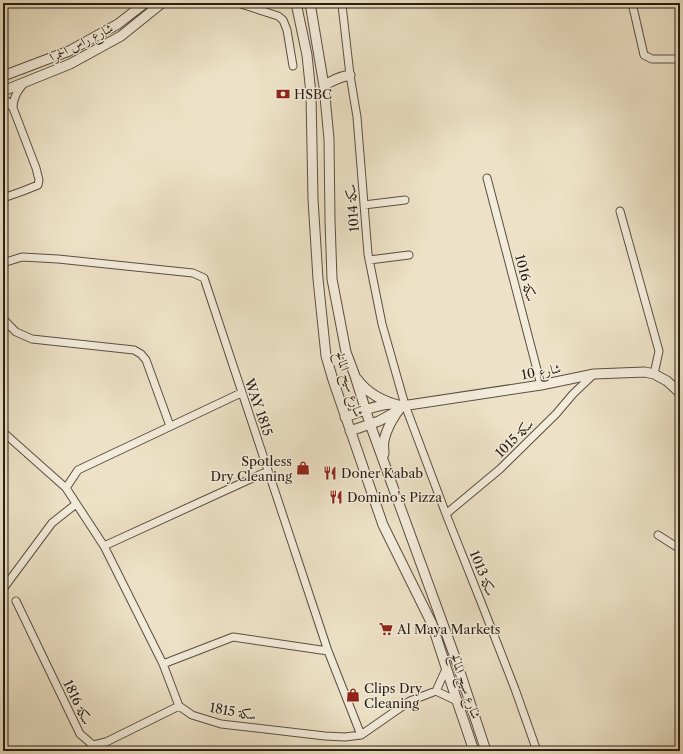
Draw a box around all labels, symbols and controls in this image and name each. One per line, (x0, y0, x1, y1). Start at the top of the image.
street label: شارع راس الحمرا (47, 19, 117, 68)
bank icon: HSBC (275, 86, 291, 102)
place label: HSBC (294, 86, 332, 102)
street label: سكة 1014 (342, 183, 362, 233)
street label: سكة 1016 (512, 253, 540, 303)
street label: شارع سيح المالح (329, 349, 368, 420)
street label: شارع 10 (520, 360, 563, 386)
street label: WAY 1815 (241, 375, 276, 438)
street label: سكة 1015 (492, 416, 536, 460)
place label: Spotless Dry Cleaning (211, 453, 292, 484)
shop icon: Spotless Dry Cleaning (295, 460, 311, 476)
restaurant icon: Doner Kabab (322, 465, 338, 481)
place label: Doner Kabab (341, 465, 423, 481)
restaurant icon: Domino's Pizza (328, 489, 344, 505)
place label: Domino's Pizza (347, 489, 442, 505)
street label: سكة 1013 (467, 548, 499, 598)
supermarket icon: Al Maya Markets (378, 621, 394, 637)
place label: Al Maya Markets (396, 621, 501, 637)
street label: شارع سيح المالح (444, 651, 485, 722)
street label: سكة 1816 (60, 677, 96, 727)
place label: Clips Dry Cleaning (364, 680, 423, 711)
shop icon: Clips Dry Cleaning (345, 687, 361, 703)
street label: سكة 1815 (208, 699, 258, 723)

